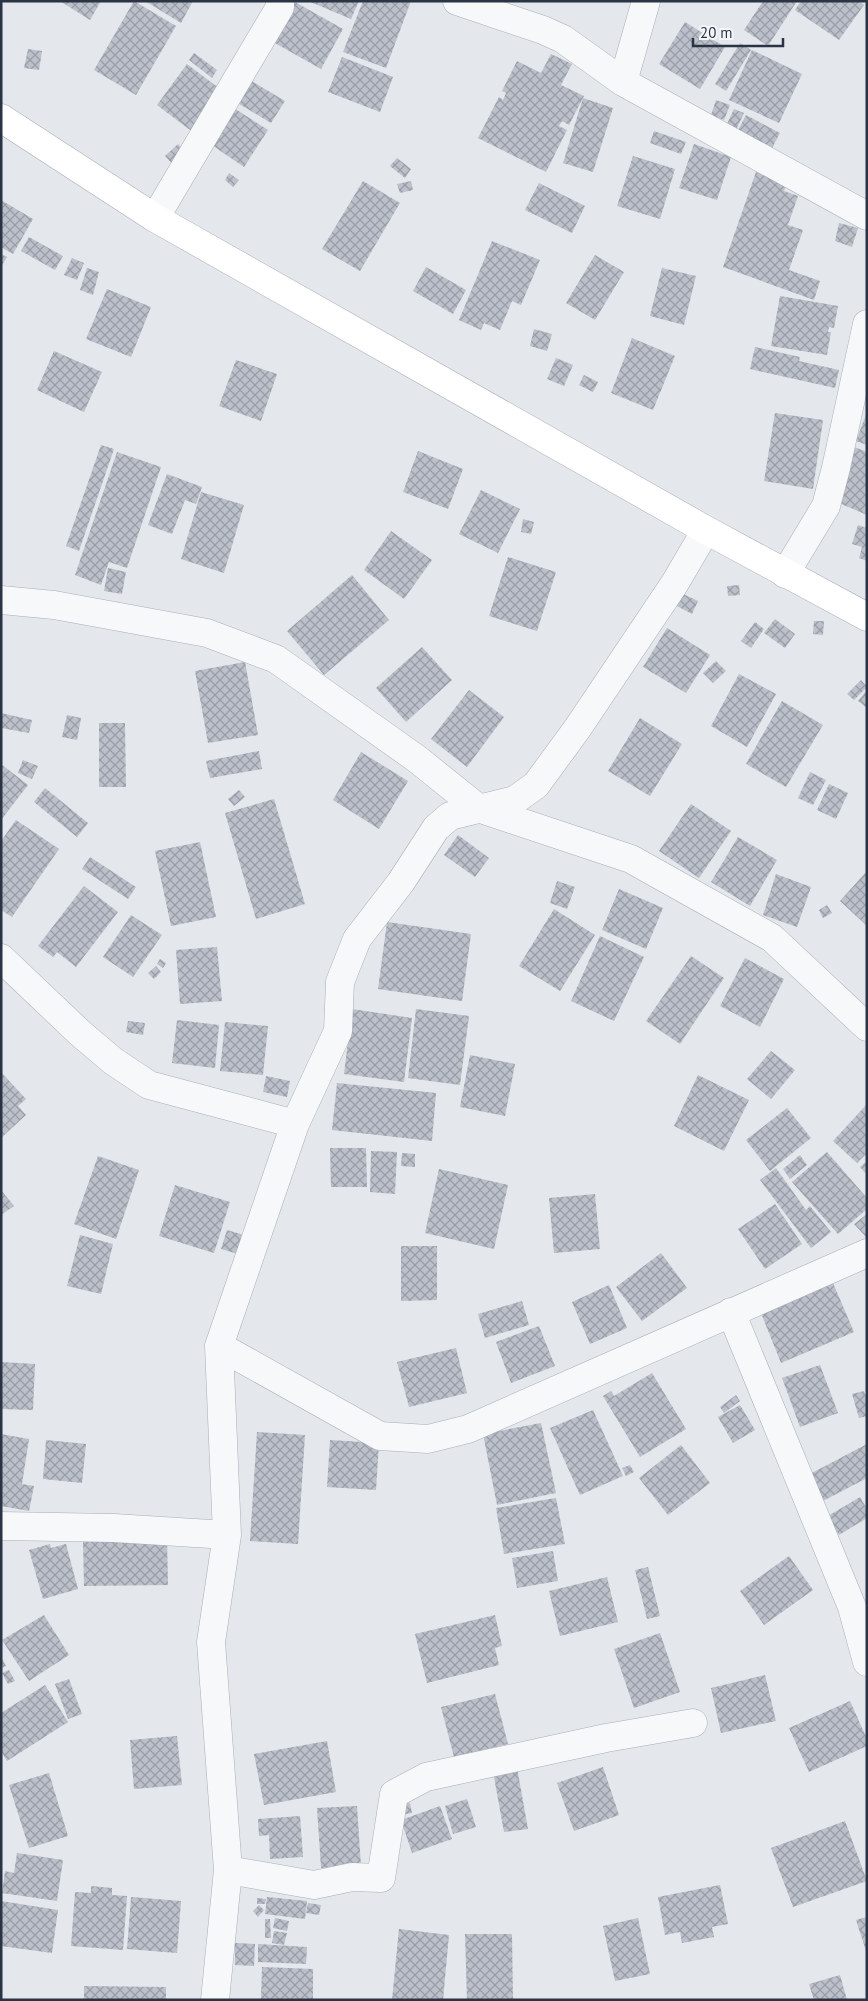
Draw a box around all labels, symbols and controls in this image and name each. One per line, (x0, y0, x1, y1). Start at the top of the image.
scale bar (693, 15, 783, 47)
text: 20 m (700, 23, 733, 42)

